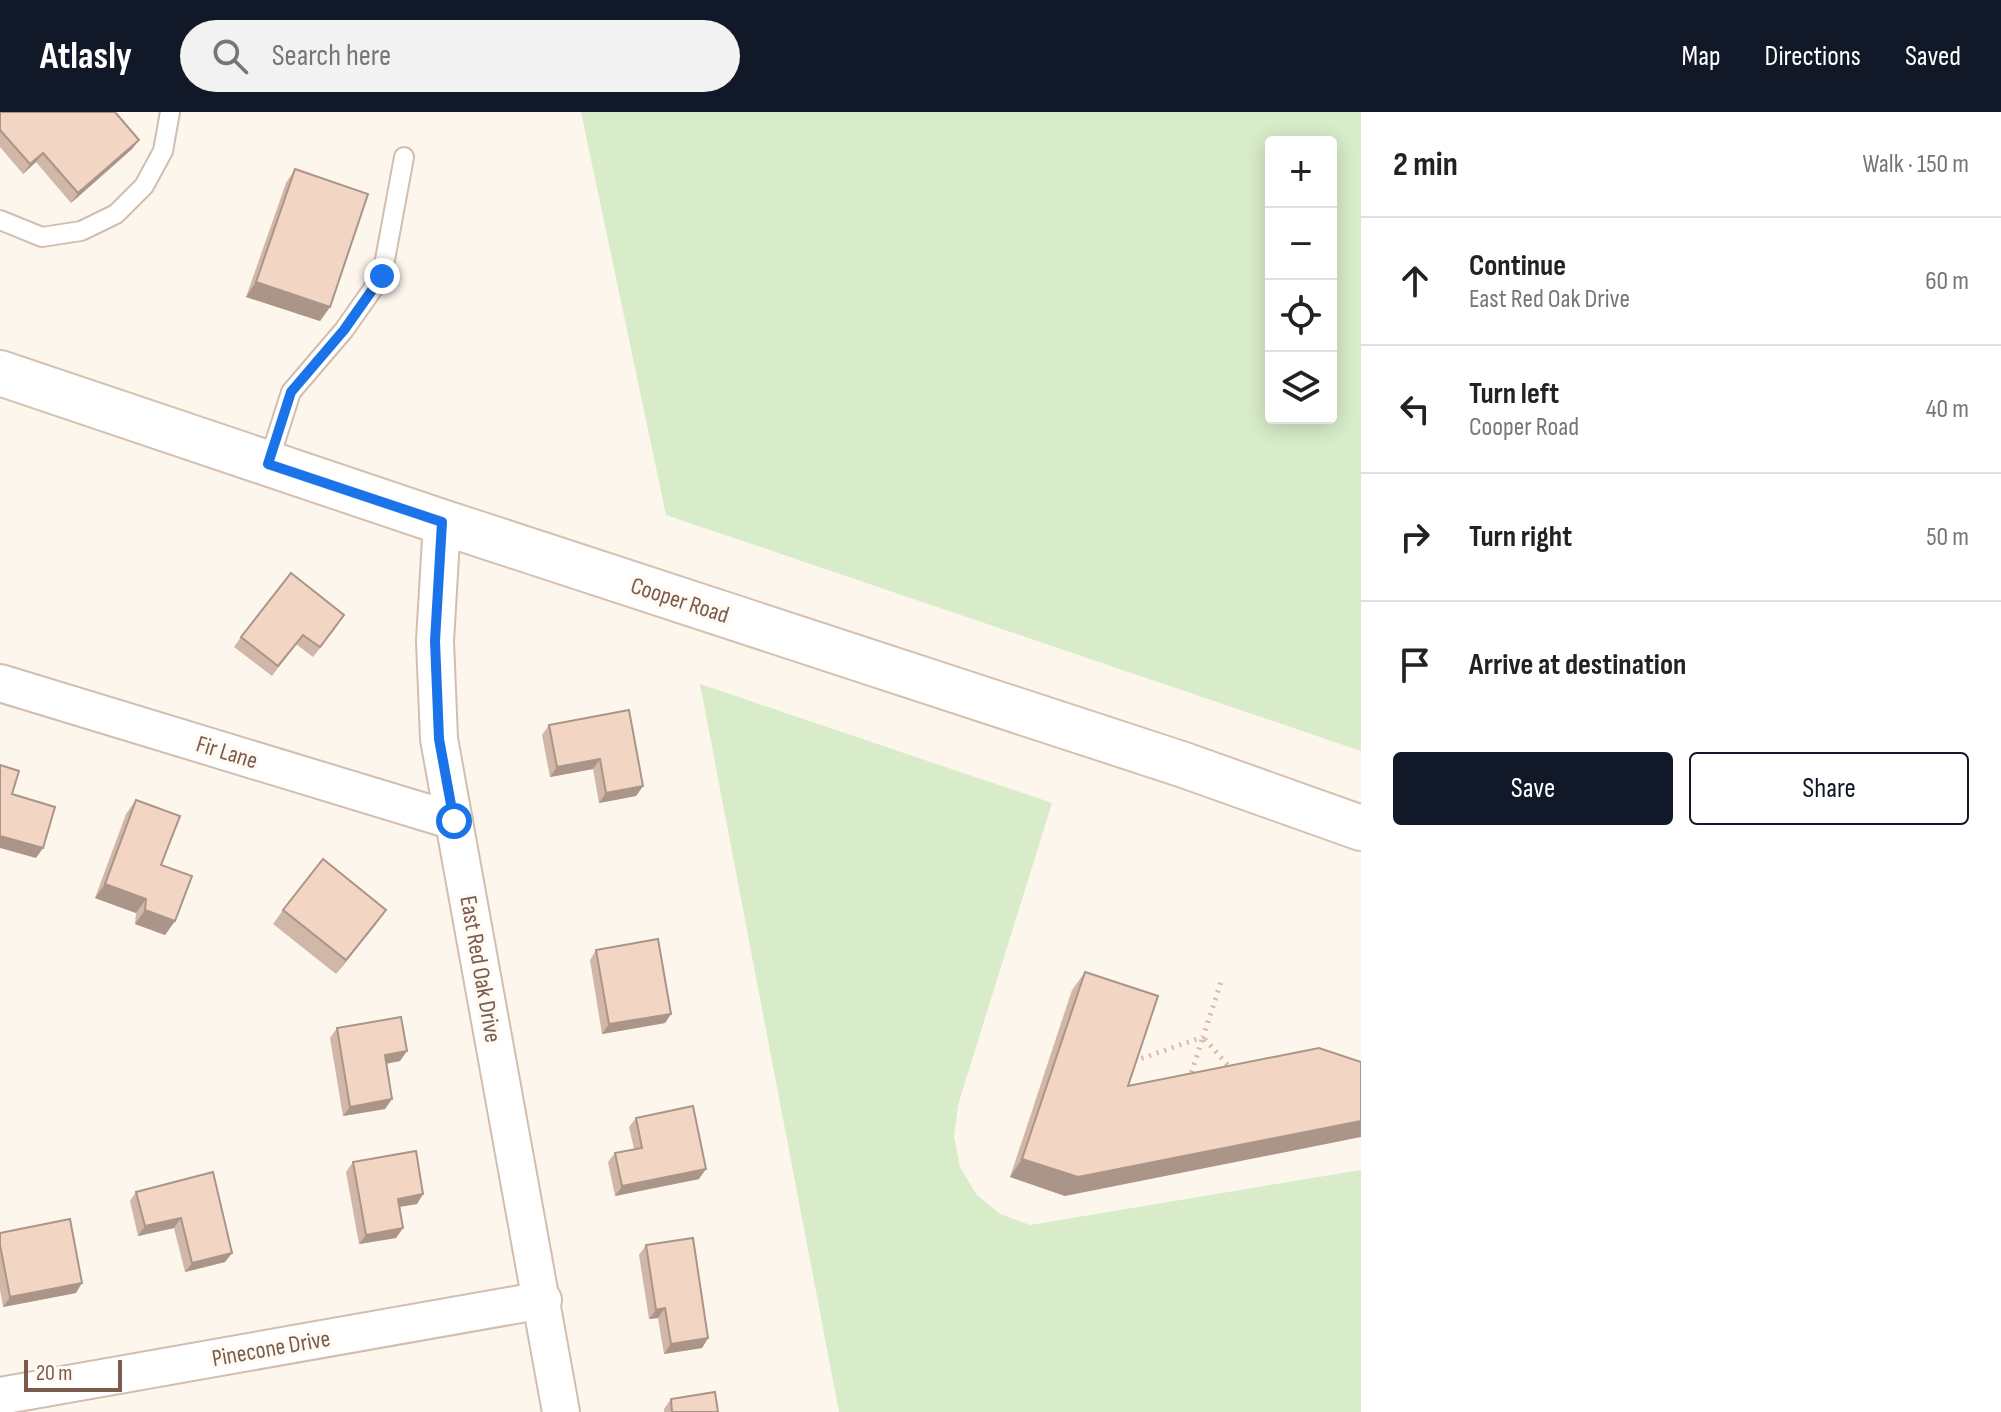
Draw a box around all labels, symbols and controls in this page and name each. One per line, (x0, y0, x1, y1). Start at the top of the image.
search box (180, 20, 740, 92)
text: Atlasly (40, 34, 132, 79)
icon: search (208, 34, 252, 78)
text: Search here (272, 38, 391, 74)
text: Map (1682, 40, 1721, 73)
text: Directions (1765, 40, 1861, 73)
text: Saved (1905, 40, 1961, 73)
map controls (1265, 136, 1337, 424)
button: + (1265, 136, 1337, 208)
text: 2 min (1393, 144, 1458, 185)
text: Walk · 150 m (1863, 149, 1969, 180)
button: − (1265, 208, 1337, 280)
text: Continue (1469, 248, 1566, 284)
route end (364, 258, 400, 294)
icon: ahead (1393, 259, 1437, 303)
text: 60 m (1925, 266, 1969, 297)
button: locate (1265, 280, 1337, 352)
text: East Red Oak Drive (1469, 284, 1630, 315)
button: layers (1265, 352, 1337, 424)
text: Turn left (1469, 376, 1559, 412)
icon: left (1393, 387, 1437, 431)
text: 40 m (1926, 394, 1969, 425)
text: Cooper Road (1469, 412, 1579, 443)
icon: right (1393, 515, 1437, 559)
text: Turn right (1469, 519, 1572, 555)
text: 50 m (1926, 522, 1969, 553)
street label: Cooper Road (627, 571, 733, 630)
icon: arrive (1393, 643, 1437, 687)
text: Arrive at destination (1469, 647, 1686, 683)
street label: Fir Lane (193, 729, 261, 776)
button: Save (1393, 752, 1673, 825)
button: Share (1689, 752, 1969, 825)
route start (436, 803, 472, 839)
street label: East Red Oak Drive (453, 893, 508, 1045)
street label: Pinecone Drive (210, 1324, 333, 1373)
scale bar (24, 1356, 122, 1392)
text: 20 m (36, 1360, 73, 1387)

